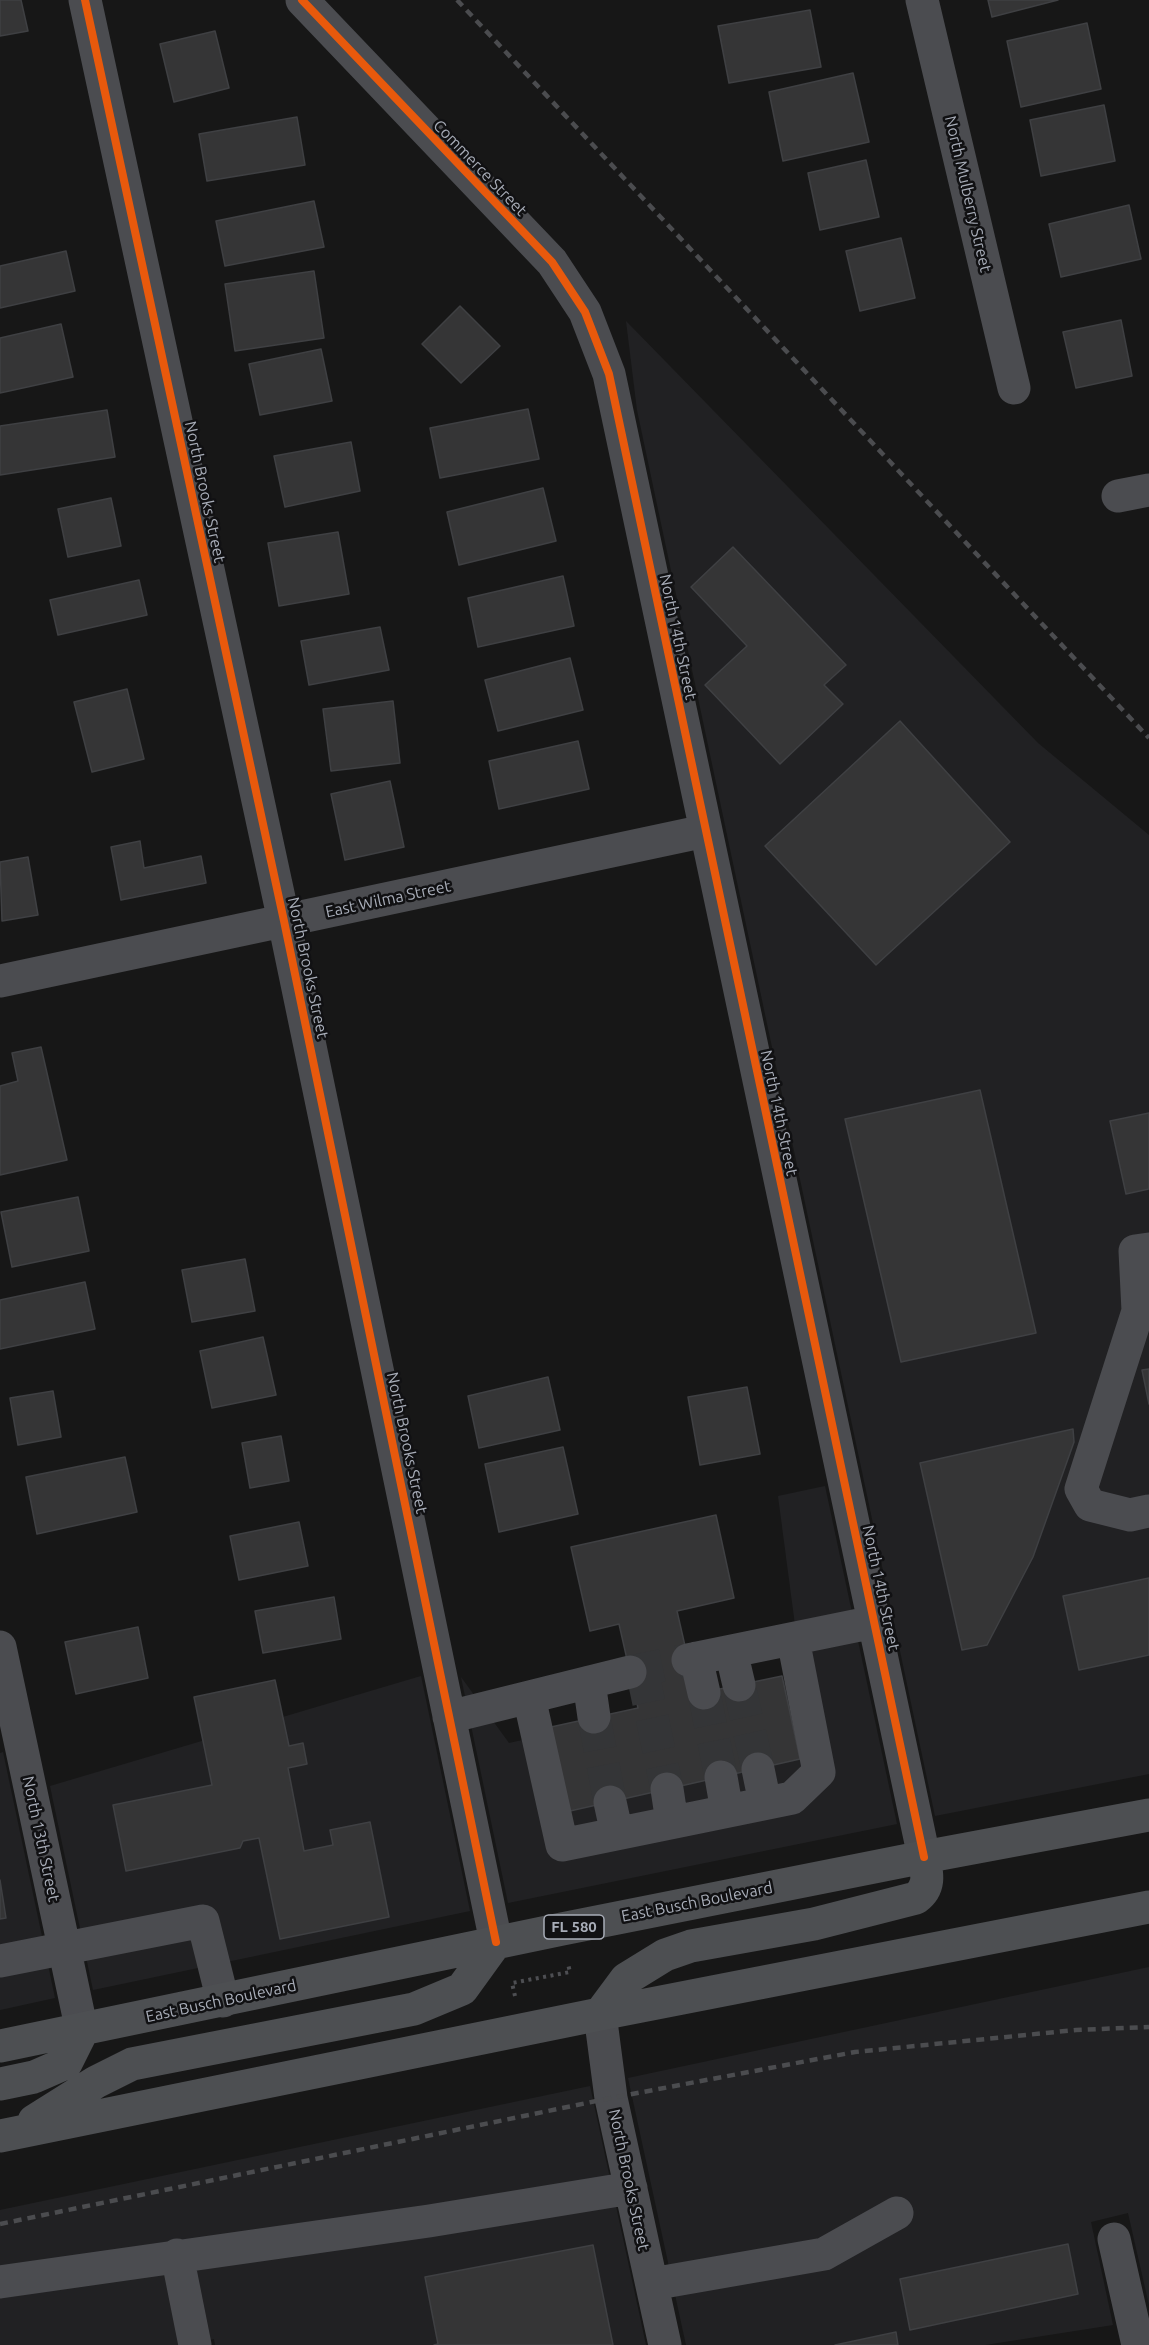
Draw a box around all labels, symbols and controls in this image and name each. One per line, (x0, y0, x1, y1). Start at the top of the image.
street label: North Mulberry Street (941, 114, 995, 274)
street label: Commerce Street (429, 116, 531, 220)
street label: North Brooks Street (181, 419, 229, 565)
street label: North 14th Street (655, 573, 701, 701)
street label: East Wilma Street (324, 876, 452, 922)
street label: North Brooks Street (284, 895, 332, 1041)
street label: North 14th Street (756, 1049, 802, 1177)
street label: North Brooks Street (383, 1370, 431, 1516)
street label: North 14th Street (858, 1524, 904, 1652)
street label: North 13th Street (18, 1775, 64, 1903)
street label: East Busch Boulevard (620, 1878, 774, 1926)
road number: FL 580 (544, 1915, 604, 1939)
street label: East Busch Boulevard (144, 1976, 298, 2026)
street label: North Brooks Street (605, 2107, 653, 2253)

